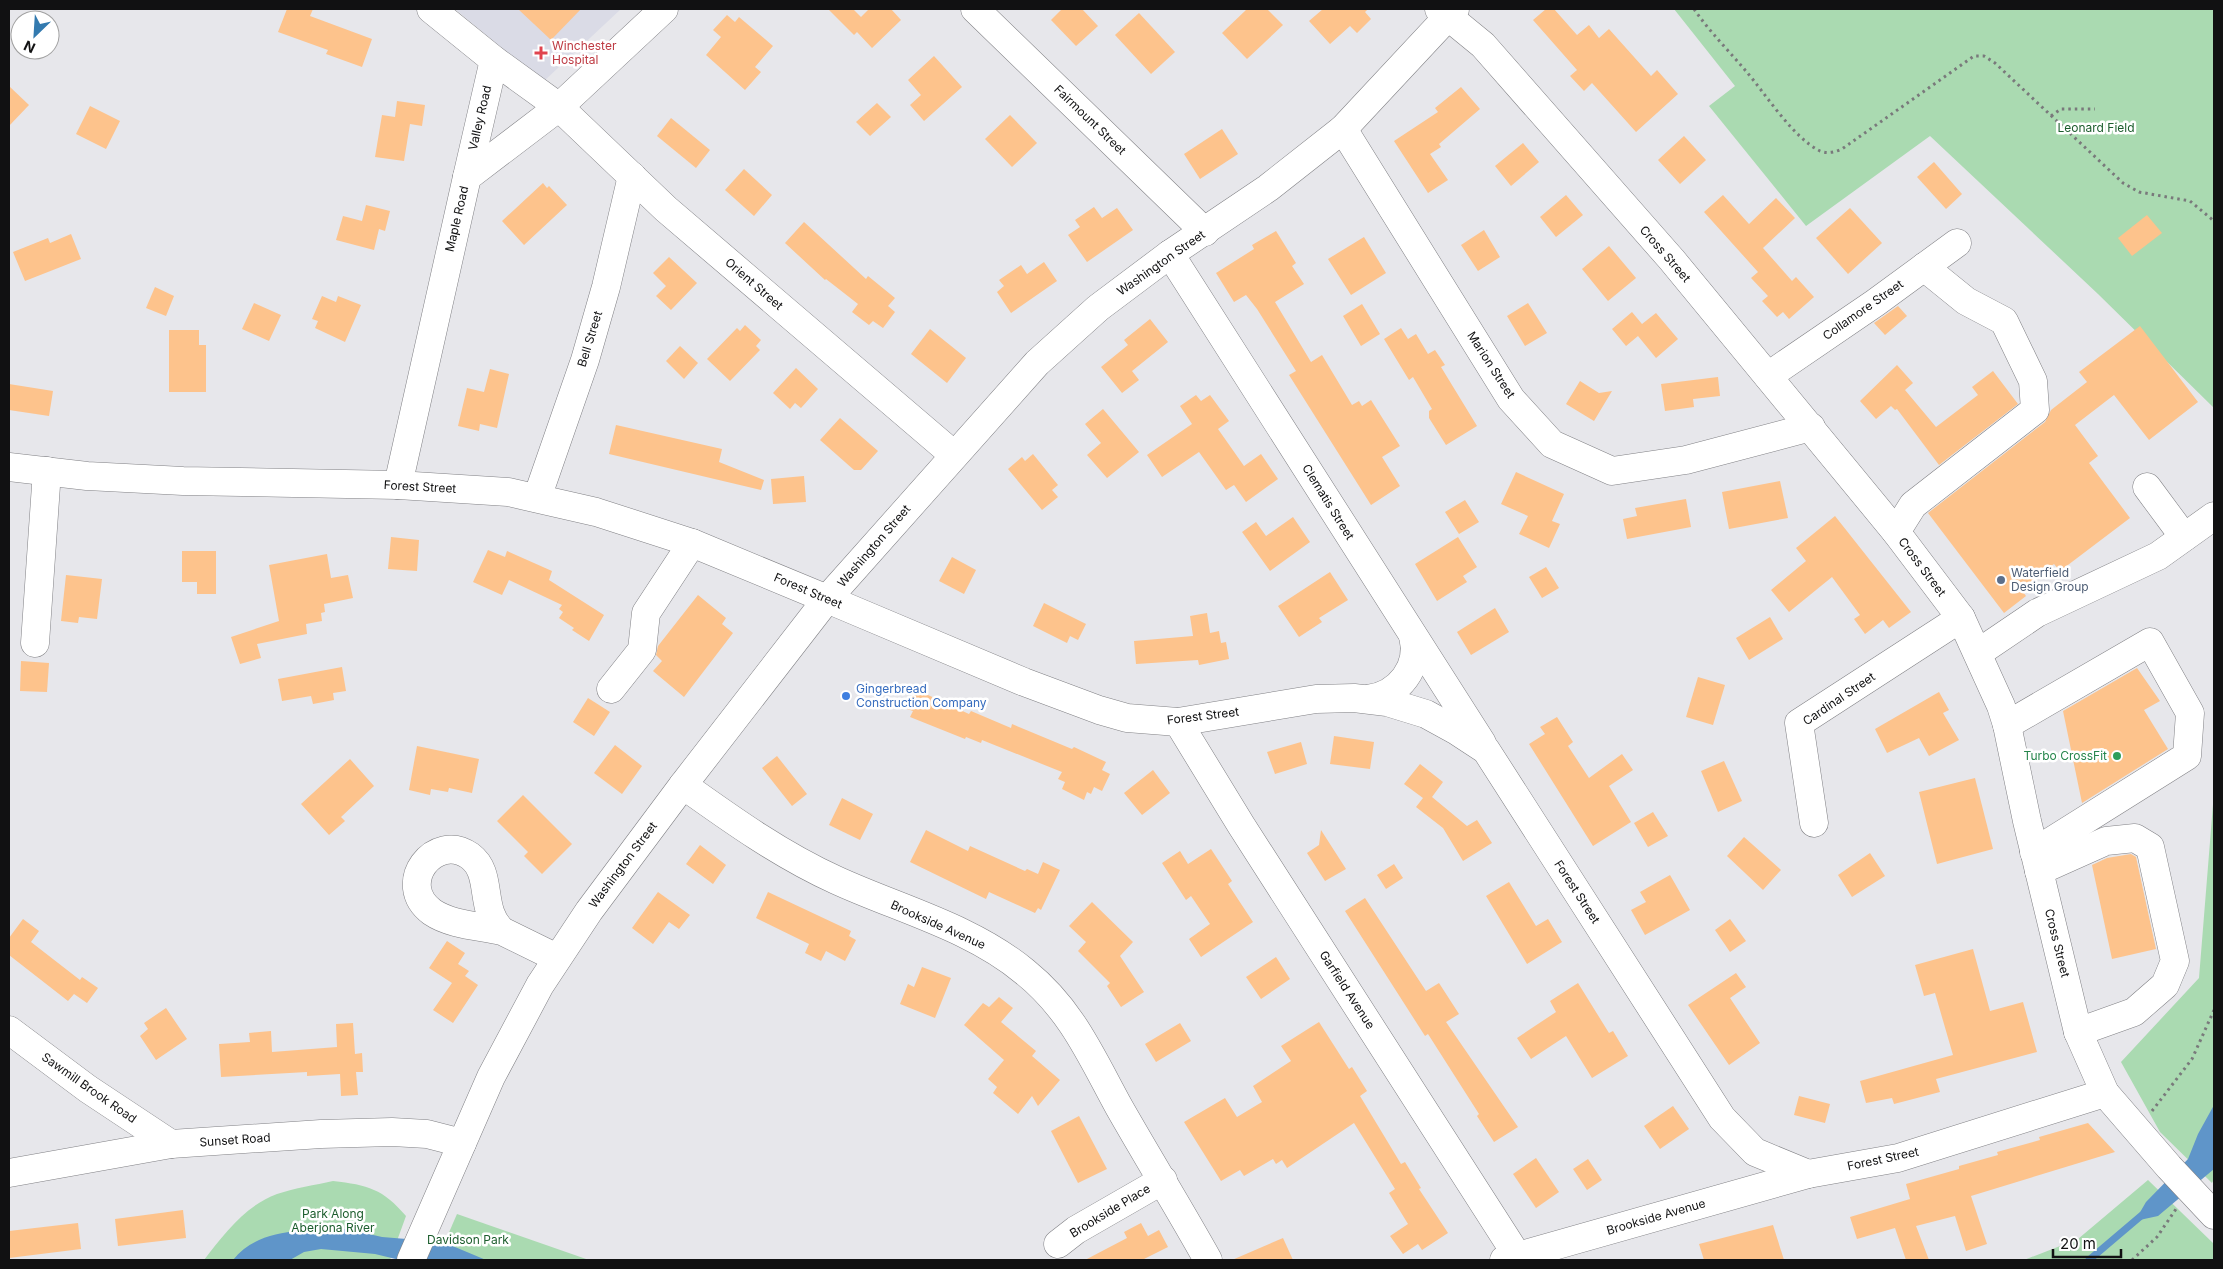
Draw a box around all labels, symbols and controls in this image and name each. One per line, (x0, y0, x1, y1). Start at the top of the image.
north arrow (10, 10, 60, 60)
text: N (21, 37, 38, 57)
place label: Winchester Hospital (552, 38, 617, 67)
marker: Winchester Hospital (534, 46, 548, 60)
street label: Fairmount Street (1051, 82, 1129, 158)
street label: Valley Road (465, 84, 494, 152)
park label: Leonard Field (2057, 120, 2135, 135)
street label: Maple Road (442, 184, 471, 253)
street label: Cross Street (1637, 222, 1694, 285)
street label: Washington Street (1114, 227, 1208, 299)
street label: Orient Street (722, 254, 786, 313)
street label: Collamore Street (1820, 276, 1906, 343)
street label: Bell Street (574, 309, 605, 369)
street label: Marion Street (1464, 328, 1519, 401)
street label: Clematis Street (1299, 461, 1358, 542)
street label: Forest Street (383, 477, 457, 496)
street label: Washington Street (834, 501, 913, 590)
street label: Cross Street (1895, 534, 1950, 599)
place label: Waterfield Design Group (2011, 565, 2089, 594)
street label: Forest Street (772, 569, 845, 612)
marker: Waterfield Design Group (1995, 574, 2007, 586)
street label: Cardinal Street (1800, 669, 1878, 728)
place label: Gingerbread Construction Company (856, 681, 987, 710)
marker: Gingerbread Construction Company (840, 690, 852, 702)
street label: Forest Street (1166, 704, 1240, 727)
place label: Turbo CrossFit (2024, 748, 2107, 763)
marker: Turbo CrossFit (2111, 750, 2123, 762)
street label: Washington Street (585, 819, 660, 911)
street label: Forest Street (1551, 857, 1604, 926)
street label: Brookside Avenue (888, 897, 988, 952)
street label: Cross Street (2042, 907, 2073, 979)
street label: Garfield Avenue (1316, 948, 1378, 1032)
street label: Sawmill Brook Road (39, 1049, 140, 1126)
street label: Sunset Road (199, 1130, 271, 1149)
street label: Forest Street (1846, 1144, 1920, 1173)
street label: Brookside Place (1067, 1181, 1153, 1241)
street label: Brookside Avenue (1605, 1195, 1707, 1238)
park label: Park Along Aberjona River (291, 1206, 375, 1235)
scale bar (2053, 1226, 2120, 1258)
park label: Davidson Park (427, 1232, 509, 1247)
text: 20 m (2060, 1234, 2096, 1253)

